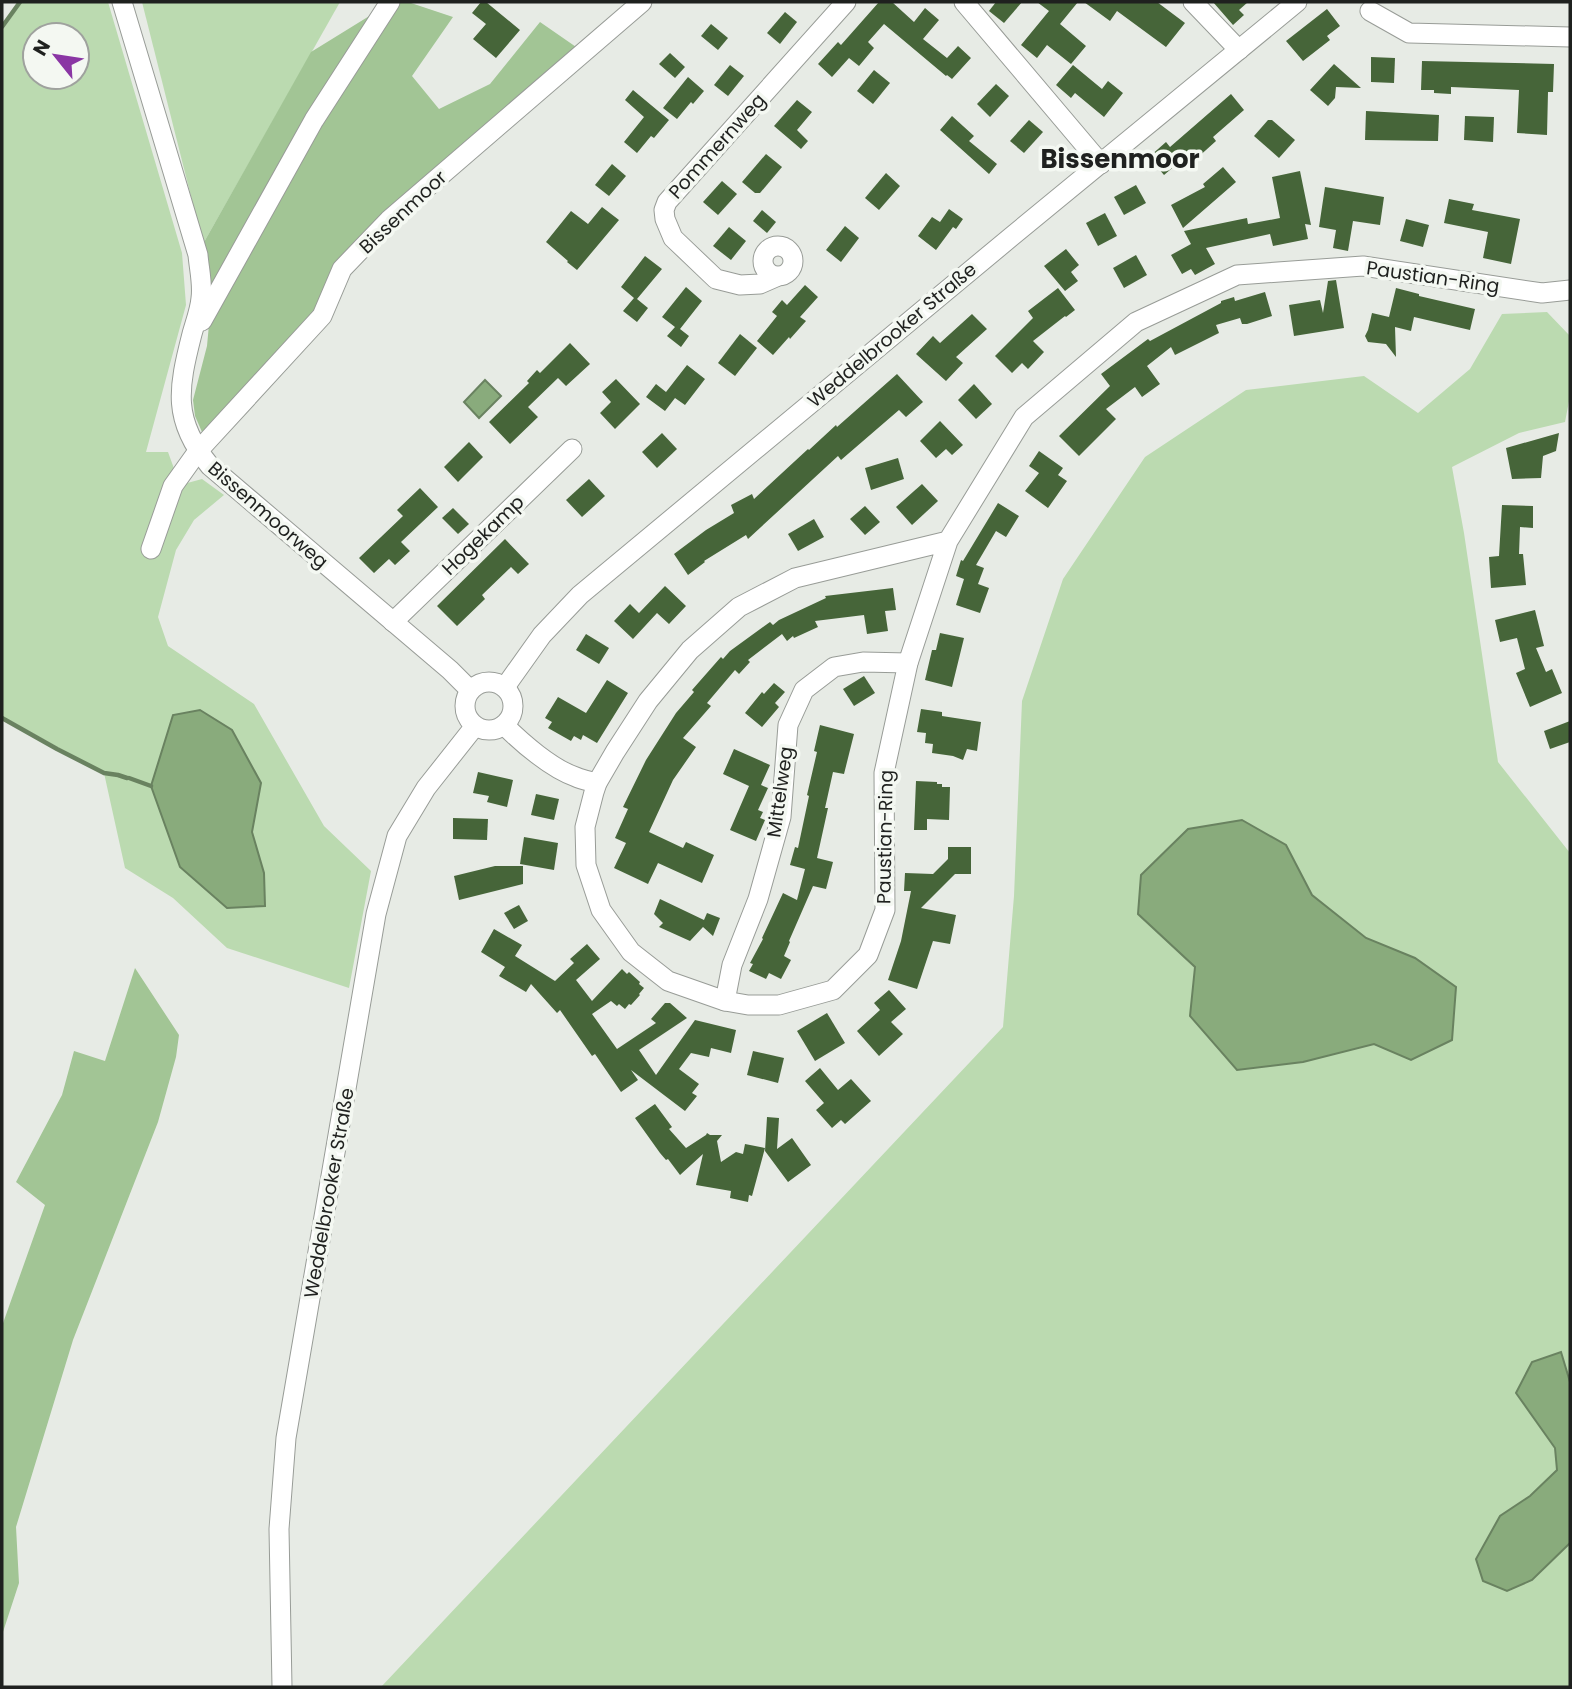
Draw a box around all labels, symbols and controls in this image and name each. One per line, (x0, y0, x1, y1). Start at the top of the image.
north arrow (21, 21, 91, 91)
text: N (26, 35, 57, 61)
street label: Pommernweg (662, 87, 772, 205)
district label: Bissenmoor (1040, 141, 1200, 177)
street label: Bissenmoor (353, 164, 453, 260)
street label: Paustian-Ring (1365, 254, 1501, 300)
street label: Weddelbrooker Straße (802, 256, 982, 414)
street label: Bissenmoorweg (202, 455, 334, 575)
street label: Hogekamp (436, 489, 530, 581)
street label: Mittelweg (760, 745, 800, 839)
street label: Paustian-Ring (870, 770, 900, 904)
street label: Weddelbrooker Straße (297, 1086, 361, 1300)

